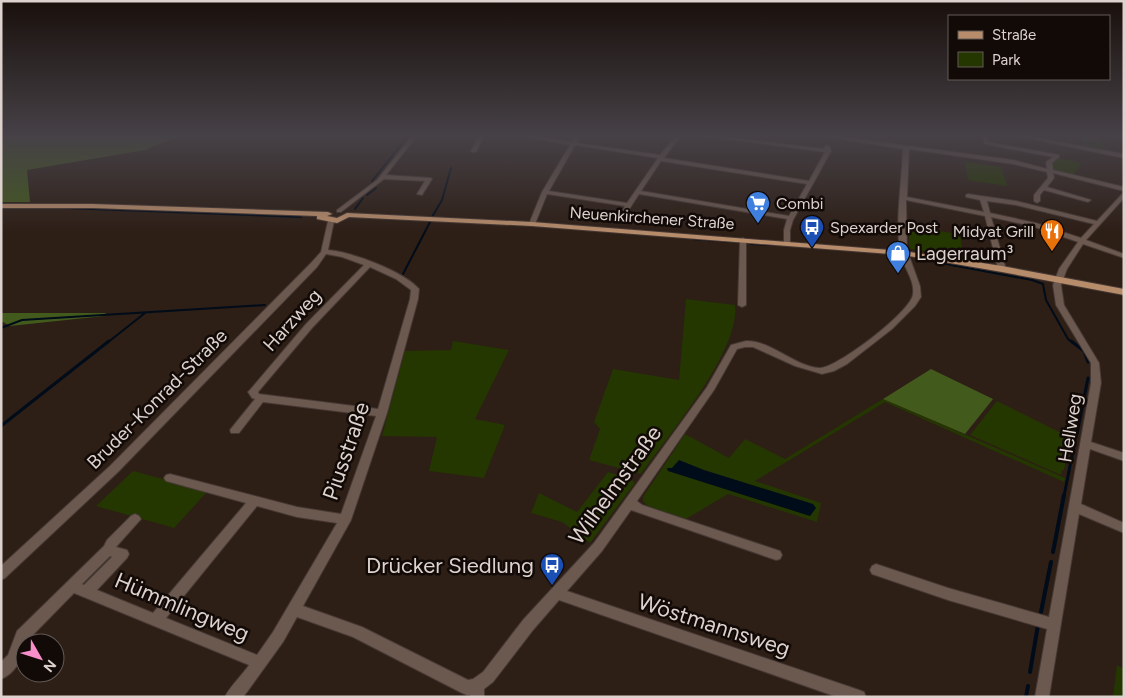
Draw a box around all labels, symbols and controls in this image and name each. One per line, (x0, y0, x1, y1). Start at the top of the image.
legend (948, 15, 1110, 80)
text: Straße (992, 26, 1036, 44)
text: Park (992, 51, 1021, 69)
supermarket icon: Combi (745, 190, 771, 224)
place label: Combi (776, 194, 824, 213)
street label: Neuenkirchener Straße (569, 203, 735, 233)
bus stop icon: Spexarder Post (799, 214, 825, 248)
place label: Spexarder Post (830, 218, 938, 237)
restaurant icon: Midyat Grill (1039, 218, 1065, 252)
place label: Midyat Grill (953, 222, 1034, 241)
shop icon: Lagerraum³ (885, 240, 911, 274)
place label: Lagerraum³ (916, 242, 1013, 265)
street label: Harzweg (258, 284, 326, 356)
street label: Bruder-Konrad-Straße (82, 324, 232, 474)
street label: Hellweg (1053, 392, 1087, 464)
street label: Piusstraße (317, 398, 375, 504)
street label: Wilhelmstraße (563, 420, 667, 550)
place label: Drücker Siedlung (366, 552, 534, 579)
bus stop icon: Drücker Siedlung (539, 552, 565, 586)
street label: Hümmlingweg (111, 567, 253, 647)
street label: Wöstmannsweg (635, 588, 793, 662)
north arrow (15, 633, 65, 683)
text: N (40, 656, 60, 675)

